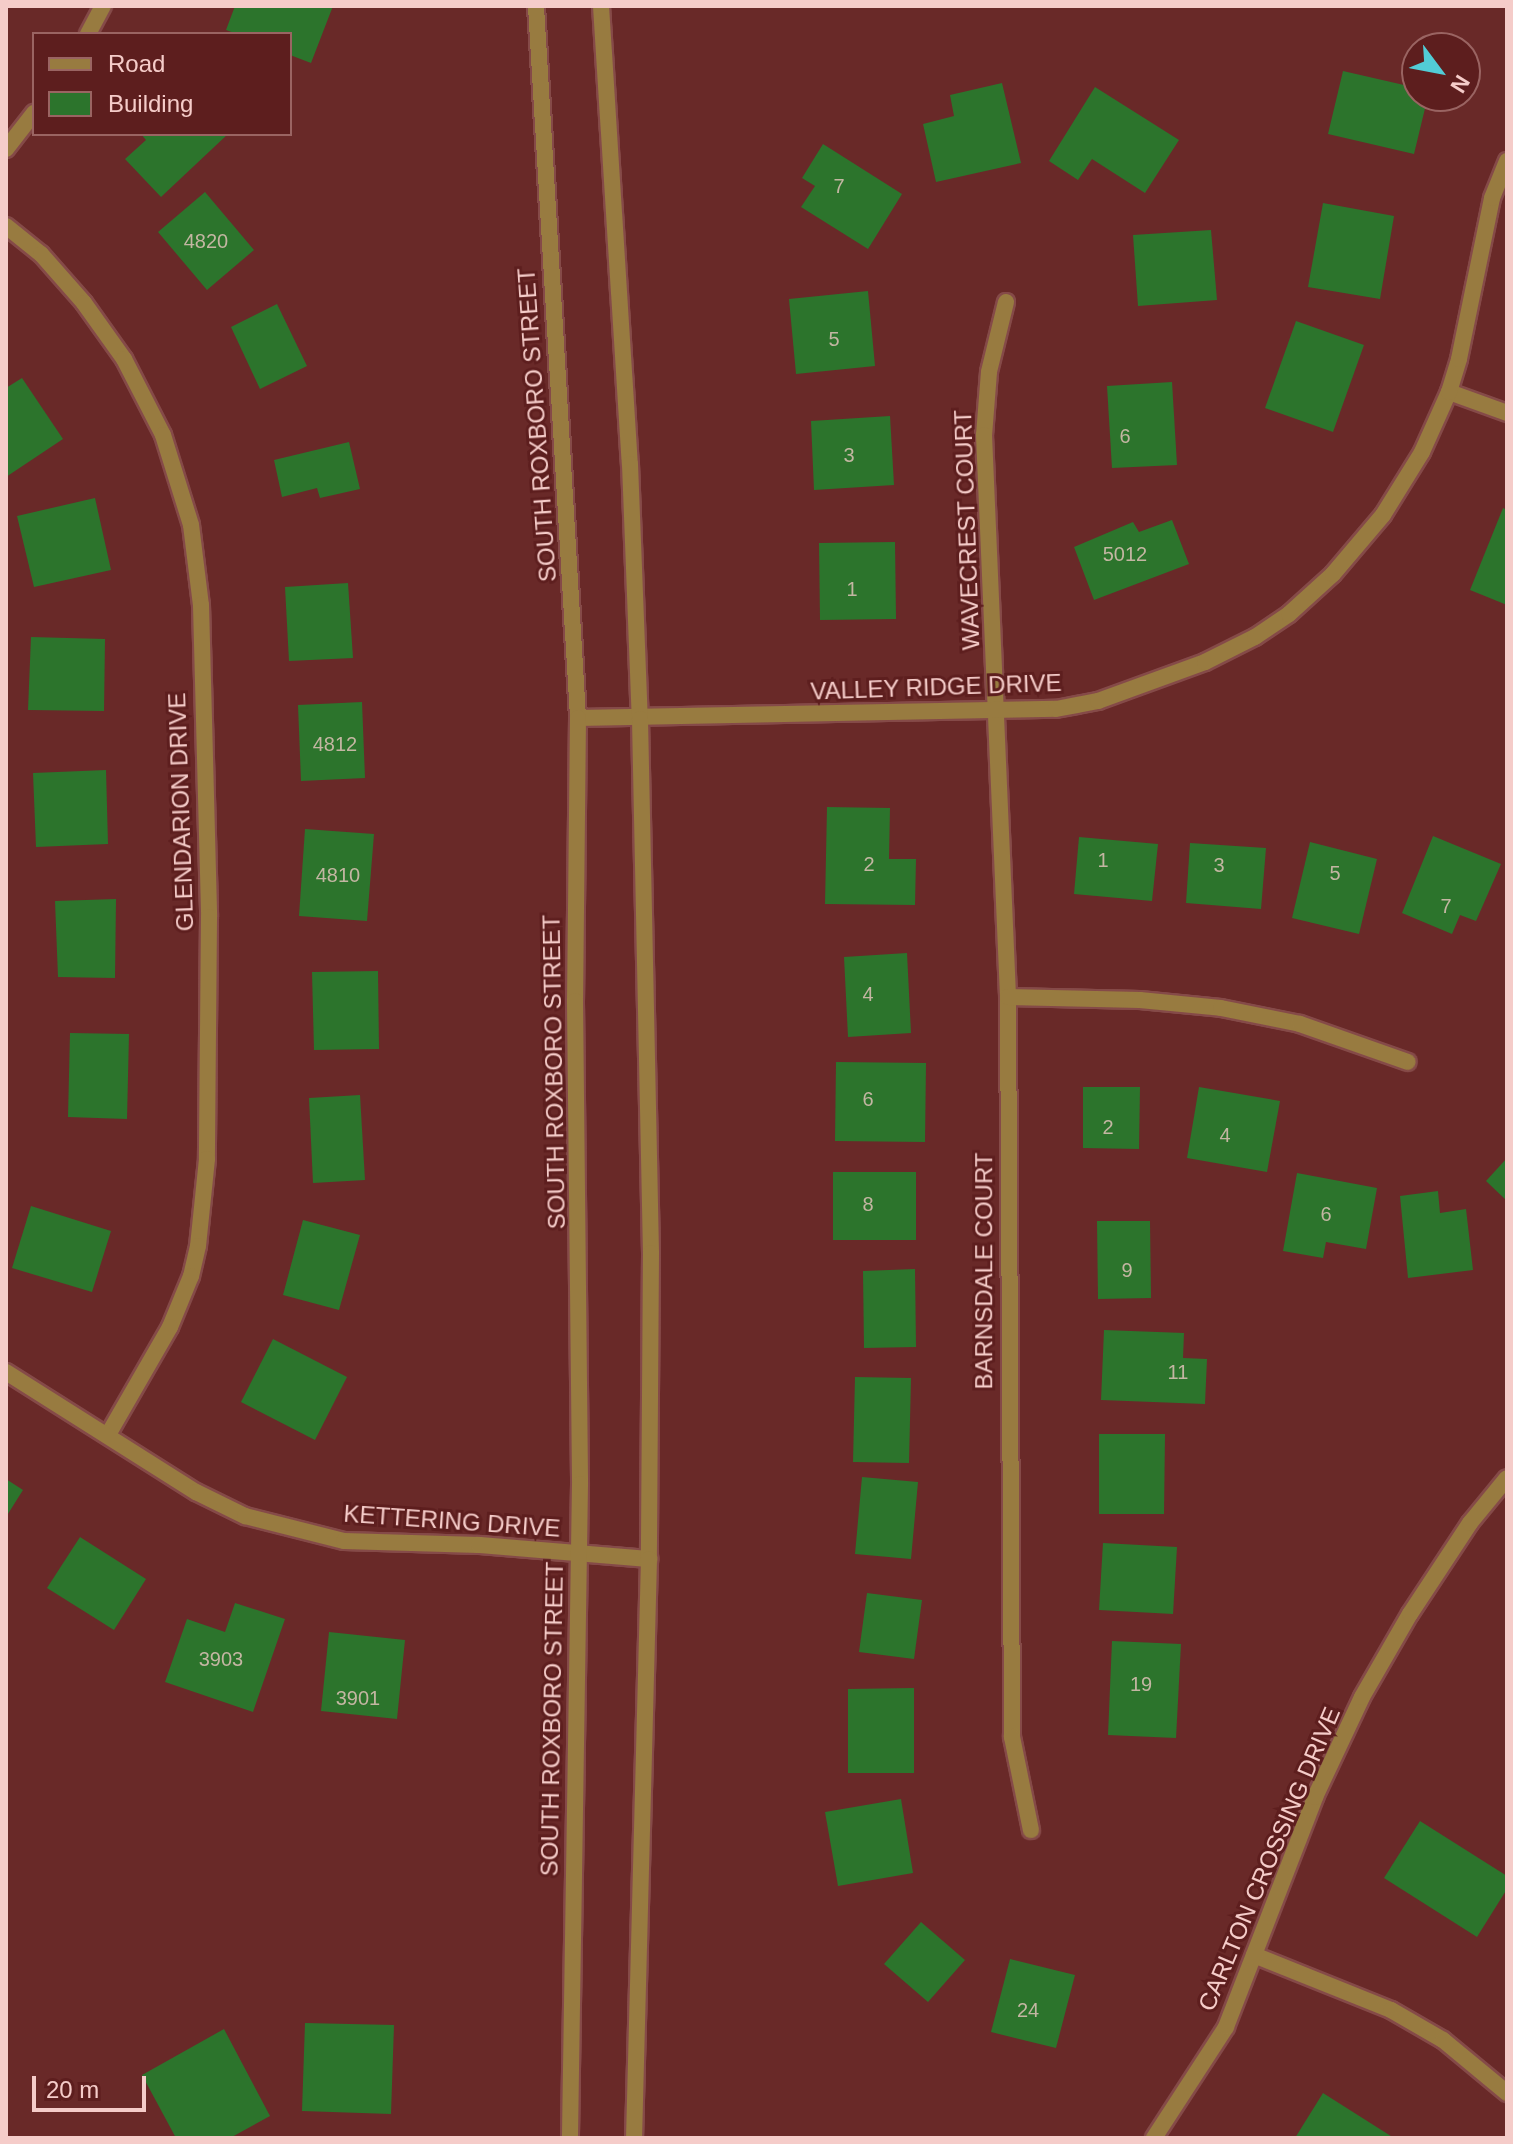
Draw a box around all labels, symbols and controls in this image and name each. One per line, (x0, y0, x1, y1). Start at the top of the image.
legend (32, 32, 292, 136)
north arrow (1401, 32, 1481, 112)
text: Road (108, 50, 165, 77)
text: N (1445, 71, 1475, 97)
text: Building (108, 90, 193, 117)
house number: 7 (833, 174, 845, 198)
house number: 4820 (184, 229, 228, 253)
street label: SOUTH ROXBORO STREET (512, 267, 562, 583)
house number: 5 (828, 327, 840, 351)
street label: WAVECREST COURT (948, 409, 986, 651)
house number: 6 (1119, 424, 1131, 448)
house number: 3 (843, 443, 855, 467)
house number: 5012 (1103, 542, 1147, 566)
house number: 1 (846, 577, 858, 601)
street label: VALLEY RIDGE DRIVE (810, 668, 1062, 706)
street label: GLENDARION DRIVE (162, 692, 200, 932)
house number: 4812 (313, 732, 357, 756)
house number: 1 (1097, 848, 1109, 872)
house number: 2 (863, 852, 875, 876)
house number: 3 (1213, 853, 1225, 877)
house number: 5 (1329, 861, 1341, 885)
house number: 4810 (316, 863, 360, 887)
house number: 7 (1440, 894, 1452, 918)
street label: SOUTH ROXBORO STREET (537, 914, 571, 1230)
house number: 4 (862, 982, 874, 1006)
house number: 6 (862, 1087, 874, 1111)
house number: 2 (1102, 1115, 1114, 1139)
house number: 4 (1219, 1123, 1231, 1147)
street label: BARNSDALE COURT (970, 1153, 998, 1389)
house number: 8 (862, 1192, 874, 1216)
house number: 6 (1320, 1202, 1332, 1226)
house number: 9 (1121, 1258, 1133, 1282)
house number: 11 (1168, 1360, 1188, 1384)
street label: KETTERING DRIVE (343, 1499, 561, 1543)
street label: SOUTH ROXBORO STREET (535, 1561, 569, 1877)
house number: 3903 (199, 1647, 243, 1671)
house number: 19 (1130, 1672, 1152, 1696)
house number: 3901 (336, 1686, 380, 1710)
street label: CARLTON CROSSING DRIVE (1192, 1703, 1346, 2015)
house number: 24 (1017, 1998, 1039, 2022)
scale bar (36, 2060, 150, 2110)
text: 20 m (46, 2076, 99, 2103)

